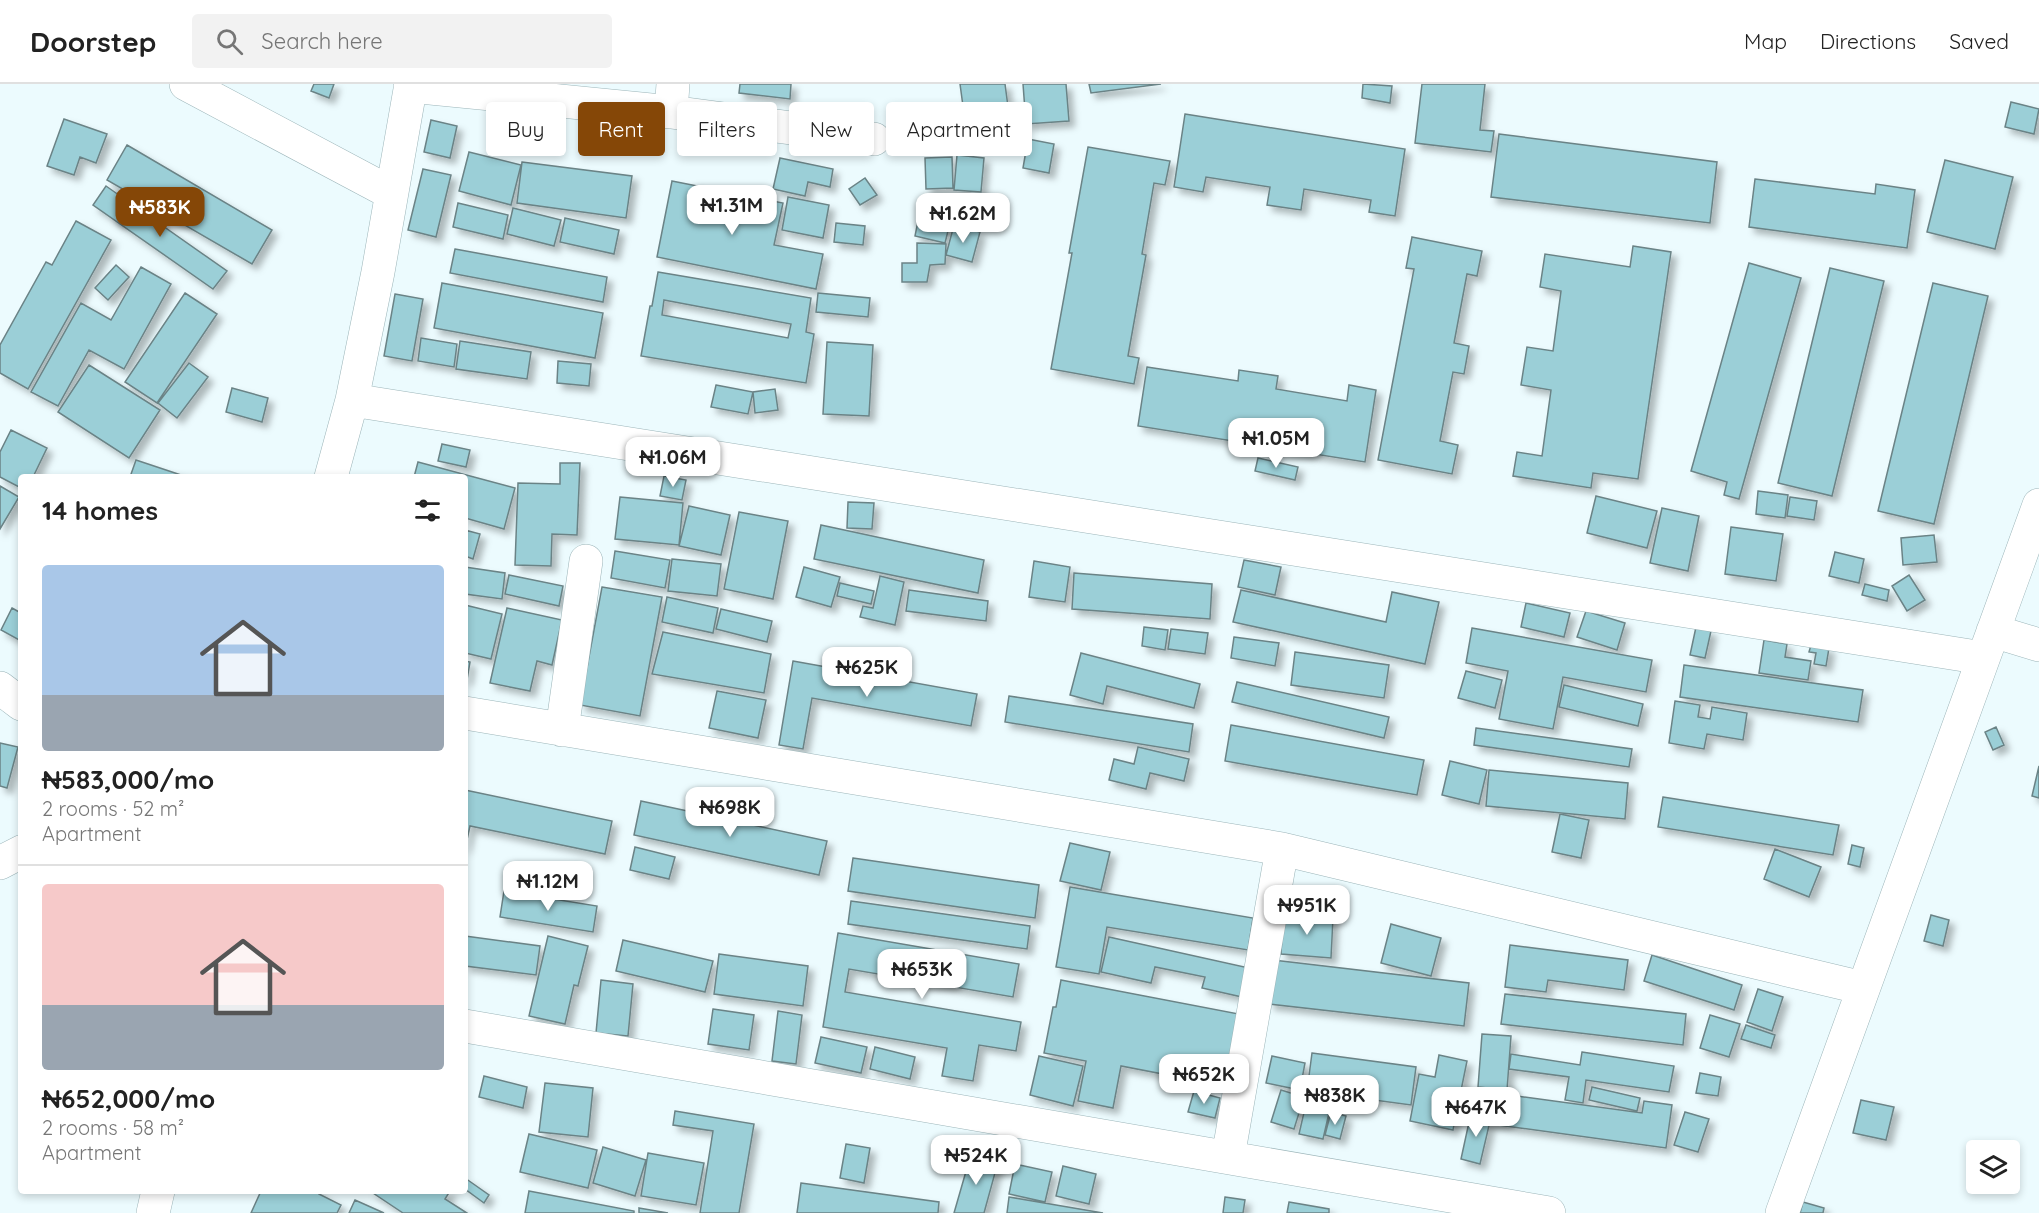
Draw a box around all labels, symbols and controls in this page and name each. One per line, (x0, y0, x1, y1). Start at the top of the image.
search box (192, 14, 612, 68)
text: Doorstep (30, 24, 156, 59)
icon: search (213, 25, 246, 58)
text: Search here (261, 27, 383, 55)
text: Map (1744, 28, 1787, 54)
text: Directions (1820, 28, 1916, 54)
text: Saved (1949, 28, 2009, 54)
chip: Buy (486, 102, 566, 156)
chip: Rent (578, 102, 665, 156)
chip: Filters (677, 102, 777, 156)
chip: New (789, 102, 874, 156)
chip: Apartment (886, 102, 1032, 156)
pin: ₦1.31M (683, 185, 781, 236)
pin: ₦583K (118, 187, 202, 238)
text: ₦1.31M (701, 192, 763, 217)
pin: ₦1.62M (914, 193, 1012, 244)
text: ₦583K (129, 194, 191, 219)
text: ₦1.62M (930, 200, 996, 225)
pin: ₦1.05M (1227, 418, 1325, 469)
text: ₦1.05M (1242, 425, 1310, 450)
pin: ₦1.06M (624, 437, 722, 488)
text: ₦1.06M (639, 444, 707, 469)
text: 14 homes (42, 494, 158, 527)
icon: filters (411, 494, 444, 527)
icon: home (189, 604, 297, 712)
pin: ₦625K (825, 647, 909, 698)
text: ₦625K (836, 654, 898, 679)
text: ₦583,000/mo (42, 763, 214, 796)
pin: ₦698K (688, 787, 772, 838)
text: ₦698K (699, 794, 761, 819)
text: 2 rooms · 52 m² (42, 796, 184, 821)
text: Apartment (42, 821, 142, 846)
pin: ₦1.12M (499, 861, 597, 912)
text: ₦1.12M (517, 868, 579, 893)
pin: ₦951K (1265, 885, 1349, 936)
text: ₦951K (1278, 892, 1336, 917)
icon: home (189, 923, 297, 1031)
pin: ₦653K (880, 949, 964, 1000)
text: ₦653K (891, 956, 953, 981)
pin: ₦652K (1162, 1054, 1246, 1105)
text: ₦652K (1173, 1061, 1235, 1086)
pin: ₦838K (1293, 1075, 1377, 1126)
text: ₦652,000/mo (42, 1082, 215, 1115)
text: ₦838K (1305, 1082, 1365, 1107)
pin: ₦647K (1434, 1087, 1518, 1138)
text: ₦647K (1446, 1094, 1507, 1119)
text: 2 rooms · 58 m² (42, 1115, 184, 1140)
pin: ₦524K (934, 1135, 1018, 1186)
text: Apartment (42, 1140, 142, 1165)
map controls (1966, 1140, 2020, 1194)
button: layers (1966, 1140, 2020, 1194)
text: ₦524K (945, 1142, 1007, 1167)

